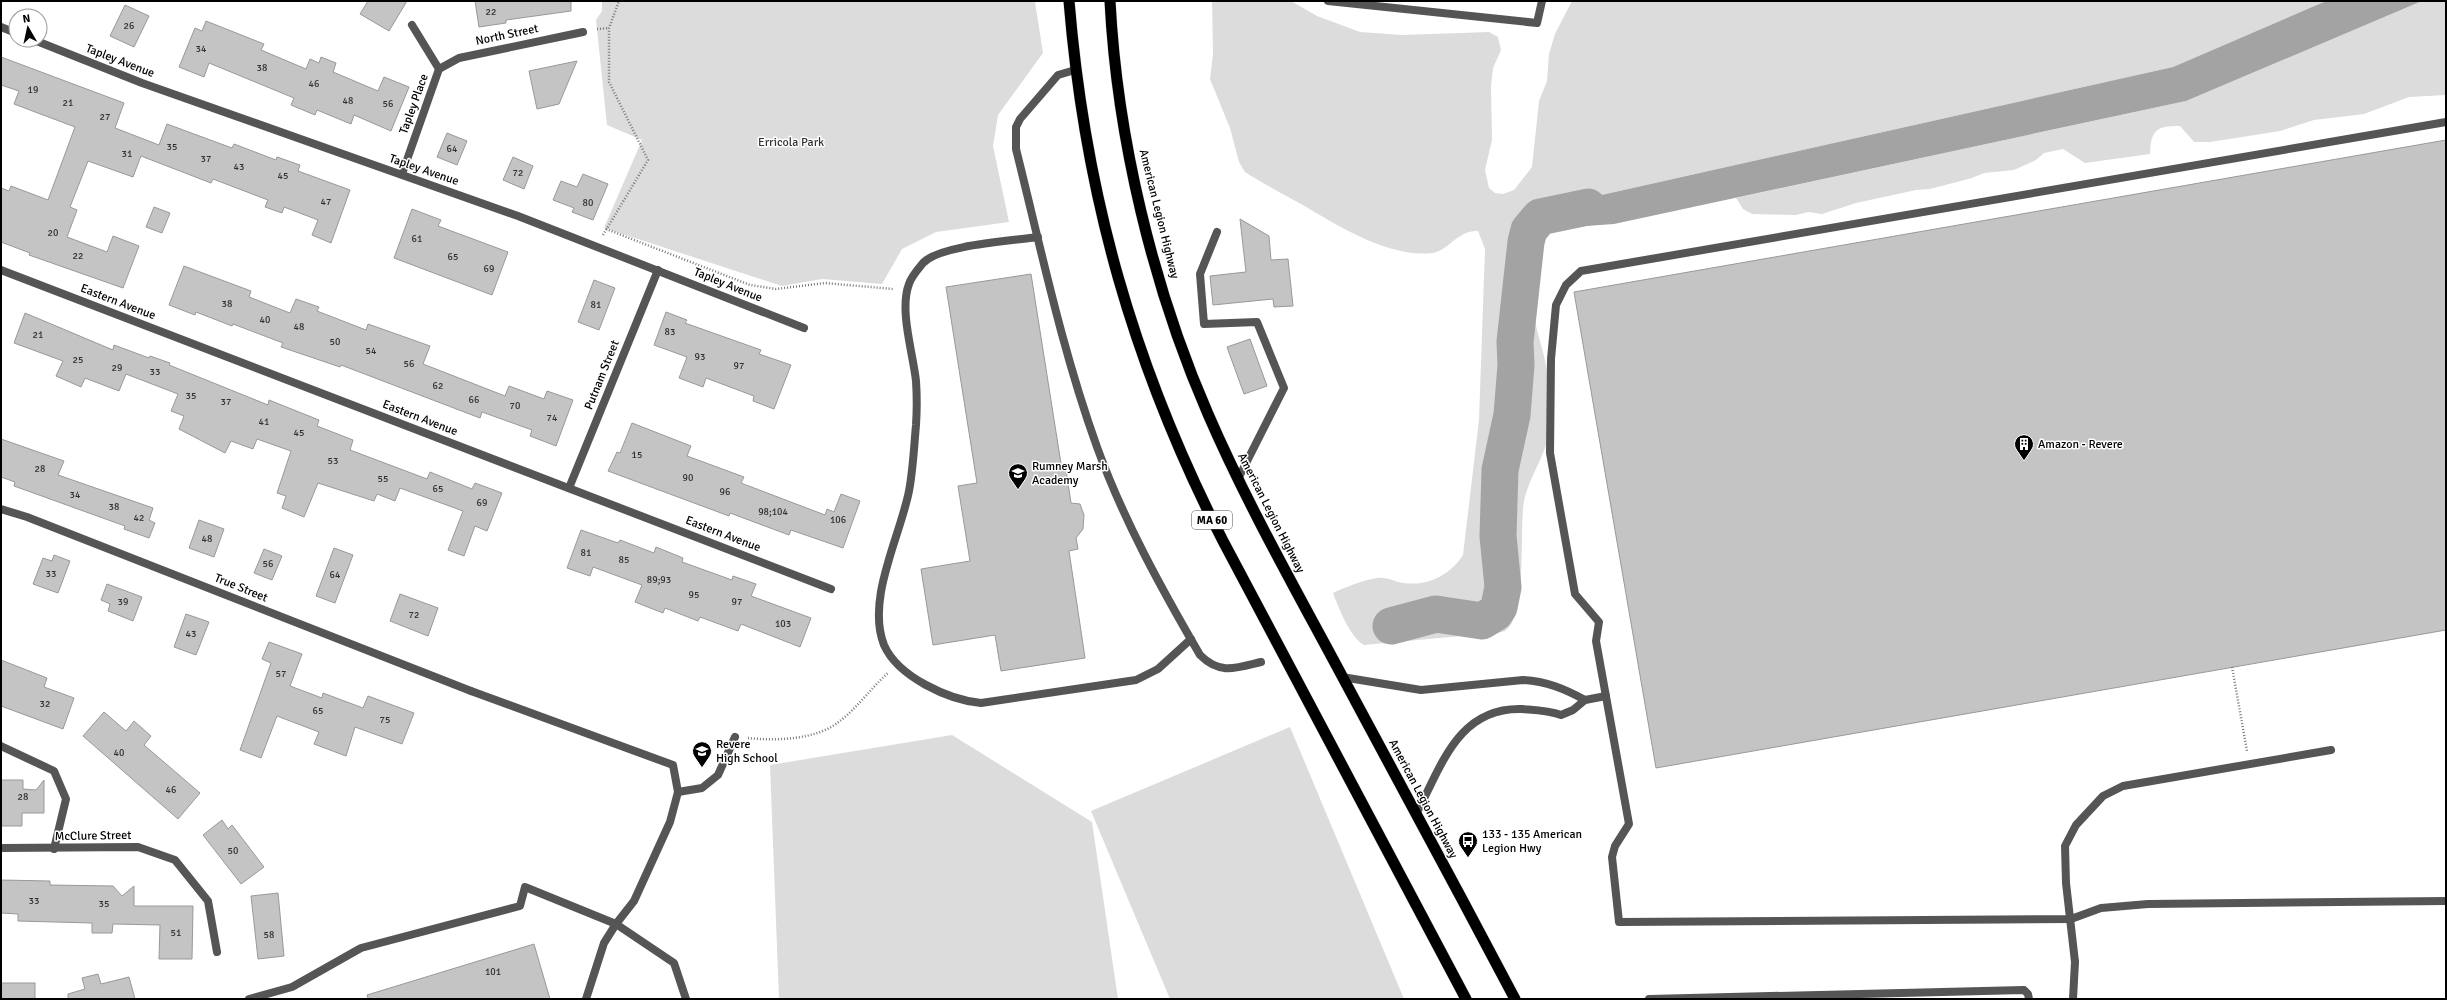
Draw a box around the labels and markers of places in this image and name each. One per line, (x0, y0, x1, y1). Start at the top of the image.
building icon: Amazon - Revere (2013, 433, 2035, 461)
place label: Amazon - Revere (2038, 437, 2123, 452)
place label: Rumney Marsh Academy (1032, 459, 1108, 488)
school or university icon: Rumney Marsh Academy (1007, 462, 1029, 490)
place label: Revere High School (716, 737, 778, 766)
school or university icon: Revere High School (691, 740, 713, 768)
place label: 133 - 135 American Legion Hwy (1482, 827, 1582, 856)
bus stop icon: 133 - 135 American Legion Hwy (1457, 830, 1479, 858)

